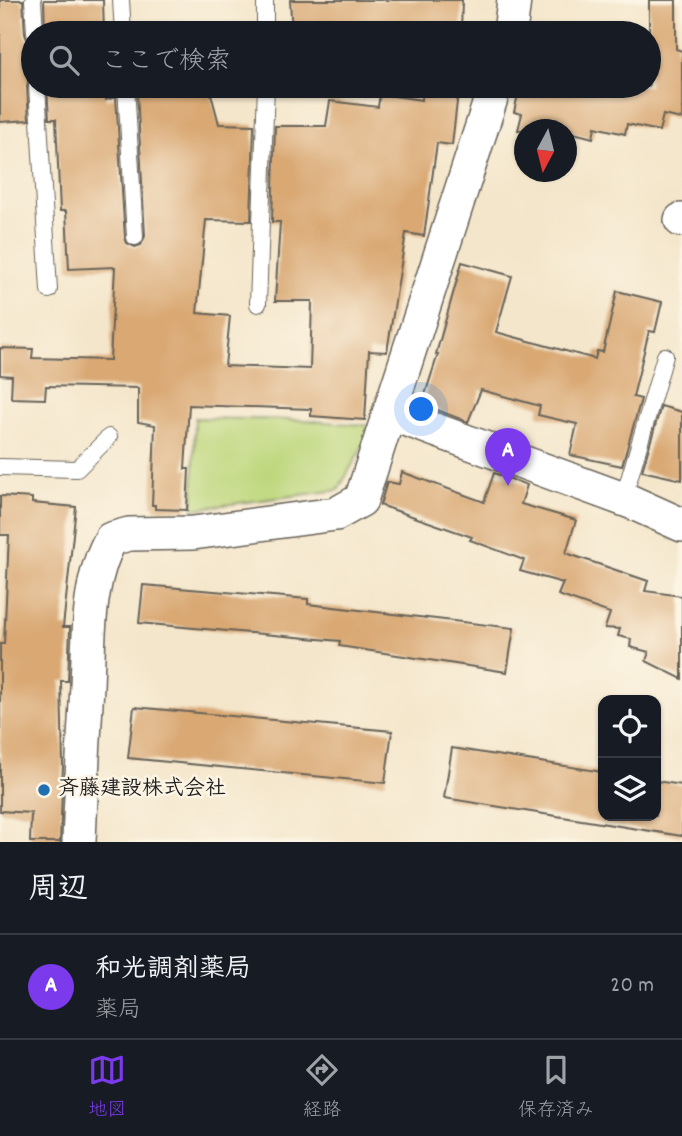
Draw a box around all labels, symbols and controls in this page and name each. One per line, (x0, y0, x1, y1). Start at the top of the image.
search box (21, 21, 661, 98)
icon: search (45, 41, 83, 79)
text: ここで検索 (101, 44, 231, 81)
north arrow (514, 119, 577, 182)
your location (404, 392, 438, 426)
pin: A (485, 428, 531, 486)
map controls (598, 695, 661, 821)
button: locate (598, 695, 661, 758)
button: layers (598, 758, 661, 821)
place label: 斉藤建設株式会社 (58, 775, 226, 805)
marker: 斉藤建設株式会社 (36, 782, 52, 798)
text: 周辺 (28, 870, 88, 913)
text: 和光調剤薬局 (95, 952, 251, 989)
text: A (45, 970, 57, 1003)
text: 20 m (610, 970, 654, 1003)
text: 薬局 (95, 995, 141, 1028)
tab: 地図 (88, 1051, 126, 1125)
tab: 経路 (303, 1051, 341, 1125)
tab: 保存済み (518, 1051, 594, 1125)

